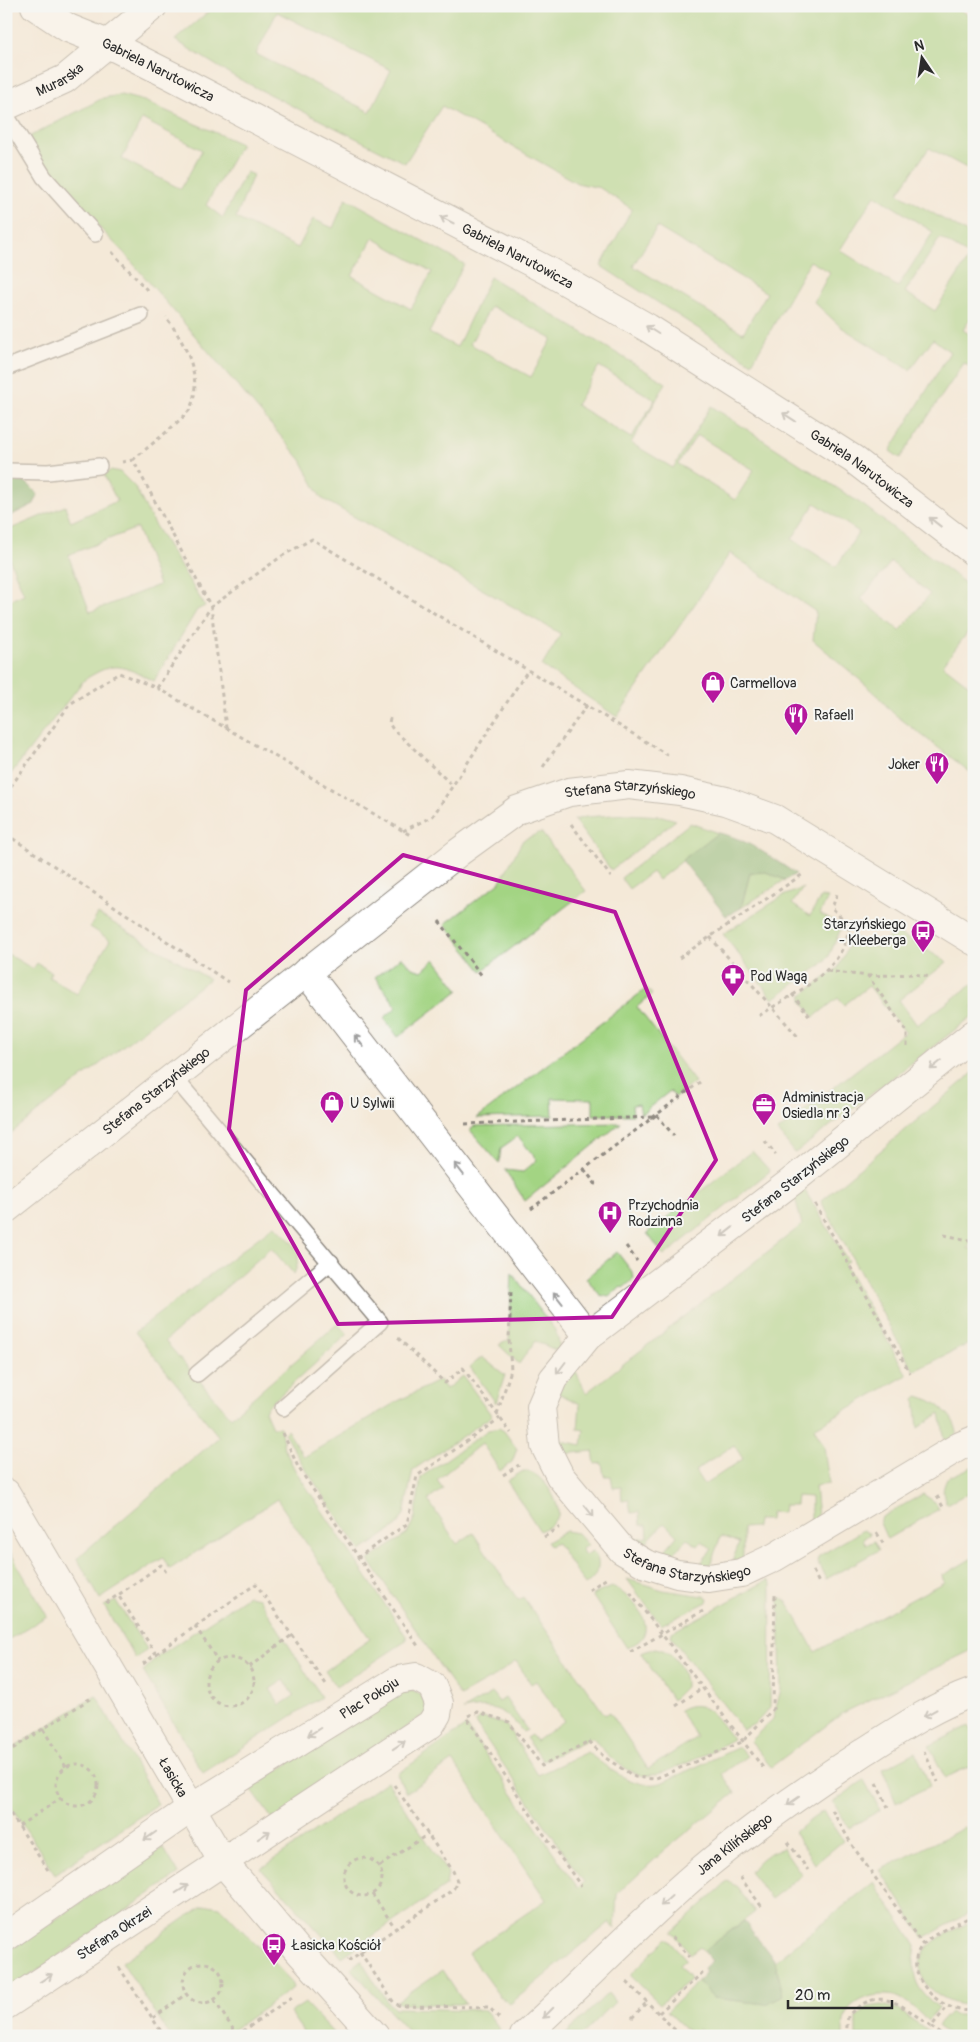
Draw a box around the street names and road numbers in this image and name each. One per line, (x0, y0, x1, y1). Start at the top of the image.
street label: Gabriela Narutowicza (99, 34, 217, 105)
street label: Murarska (33, 59, 87, 100)
street label: Gabriela Narutowicza (459, 220, 576, 293)
street label: Gabriela Narutowicza (807, 426, 917, 512)
street label: Stefana Starzyńskiego (562, 777, 698, 803)
street label: Stefana Starzyńskiego (99, 1043, 214, 1139)
street label: Stefana Starzyńskiego (738, 1132, 853, 1227)
street label: Stefana Starzyńskiego (620, 1544, 754, 1587)
street label: Plac Pokoju (337, 1674, 402, 1723)
street label: Łasicka (154, 1754, 191, 1800)
street label: Jana Kilińskiego (693, 1809, 776, 1879)
street label: Stefana Okrzei (74, 1903, 155, 1964)

